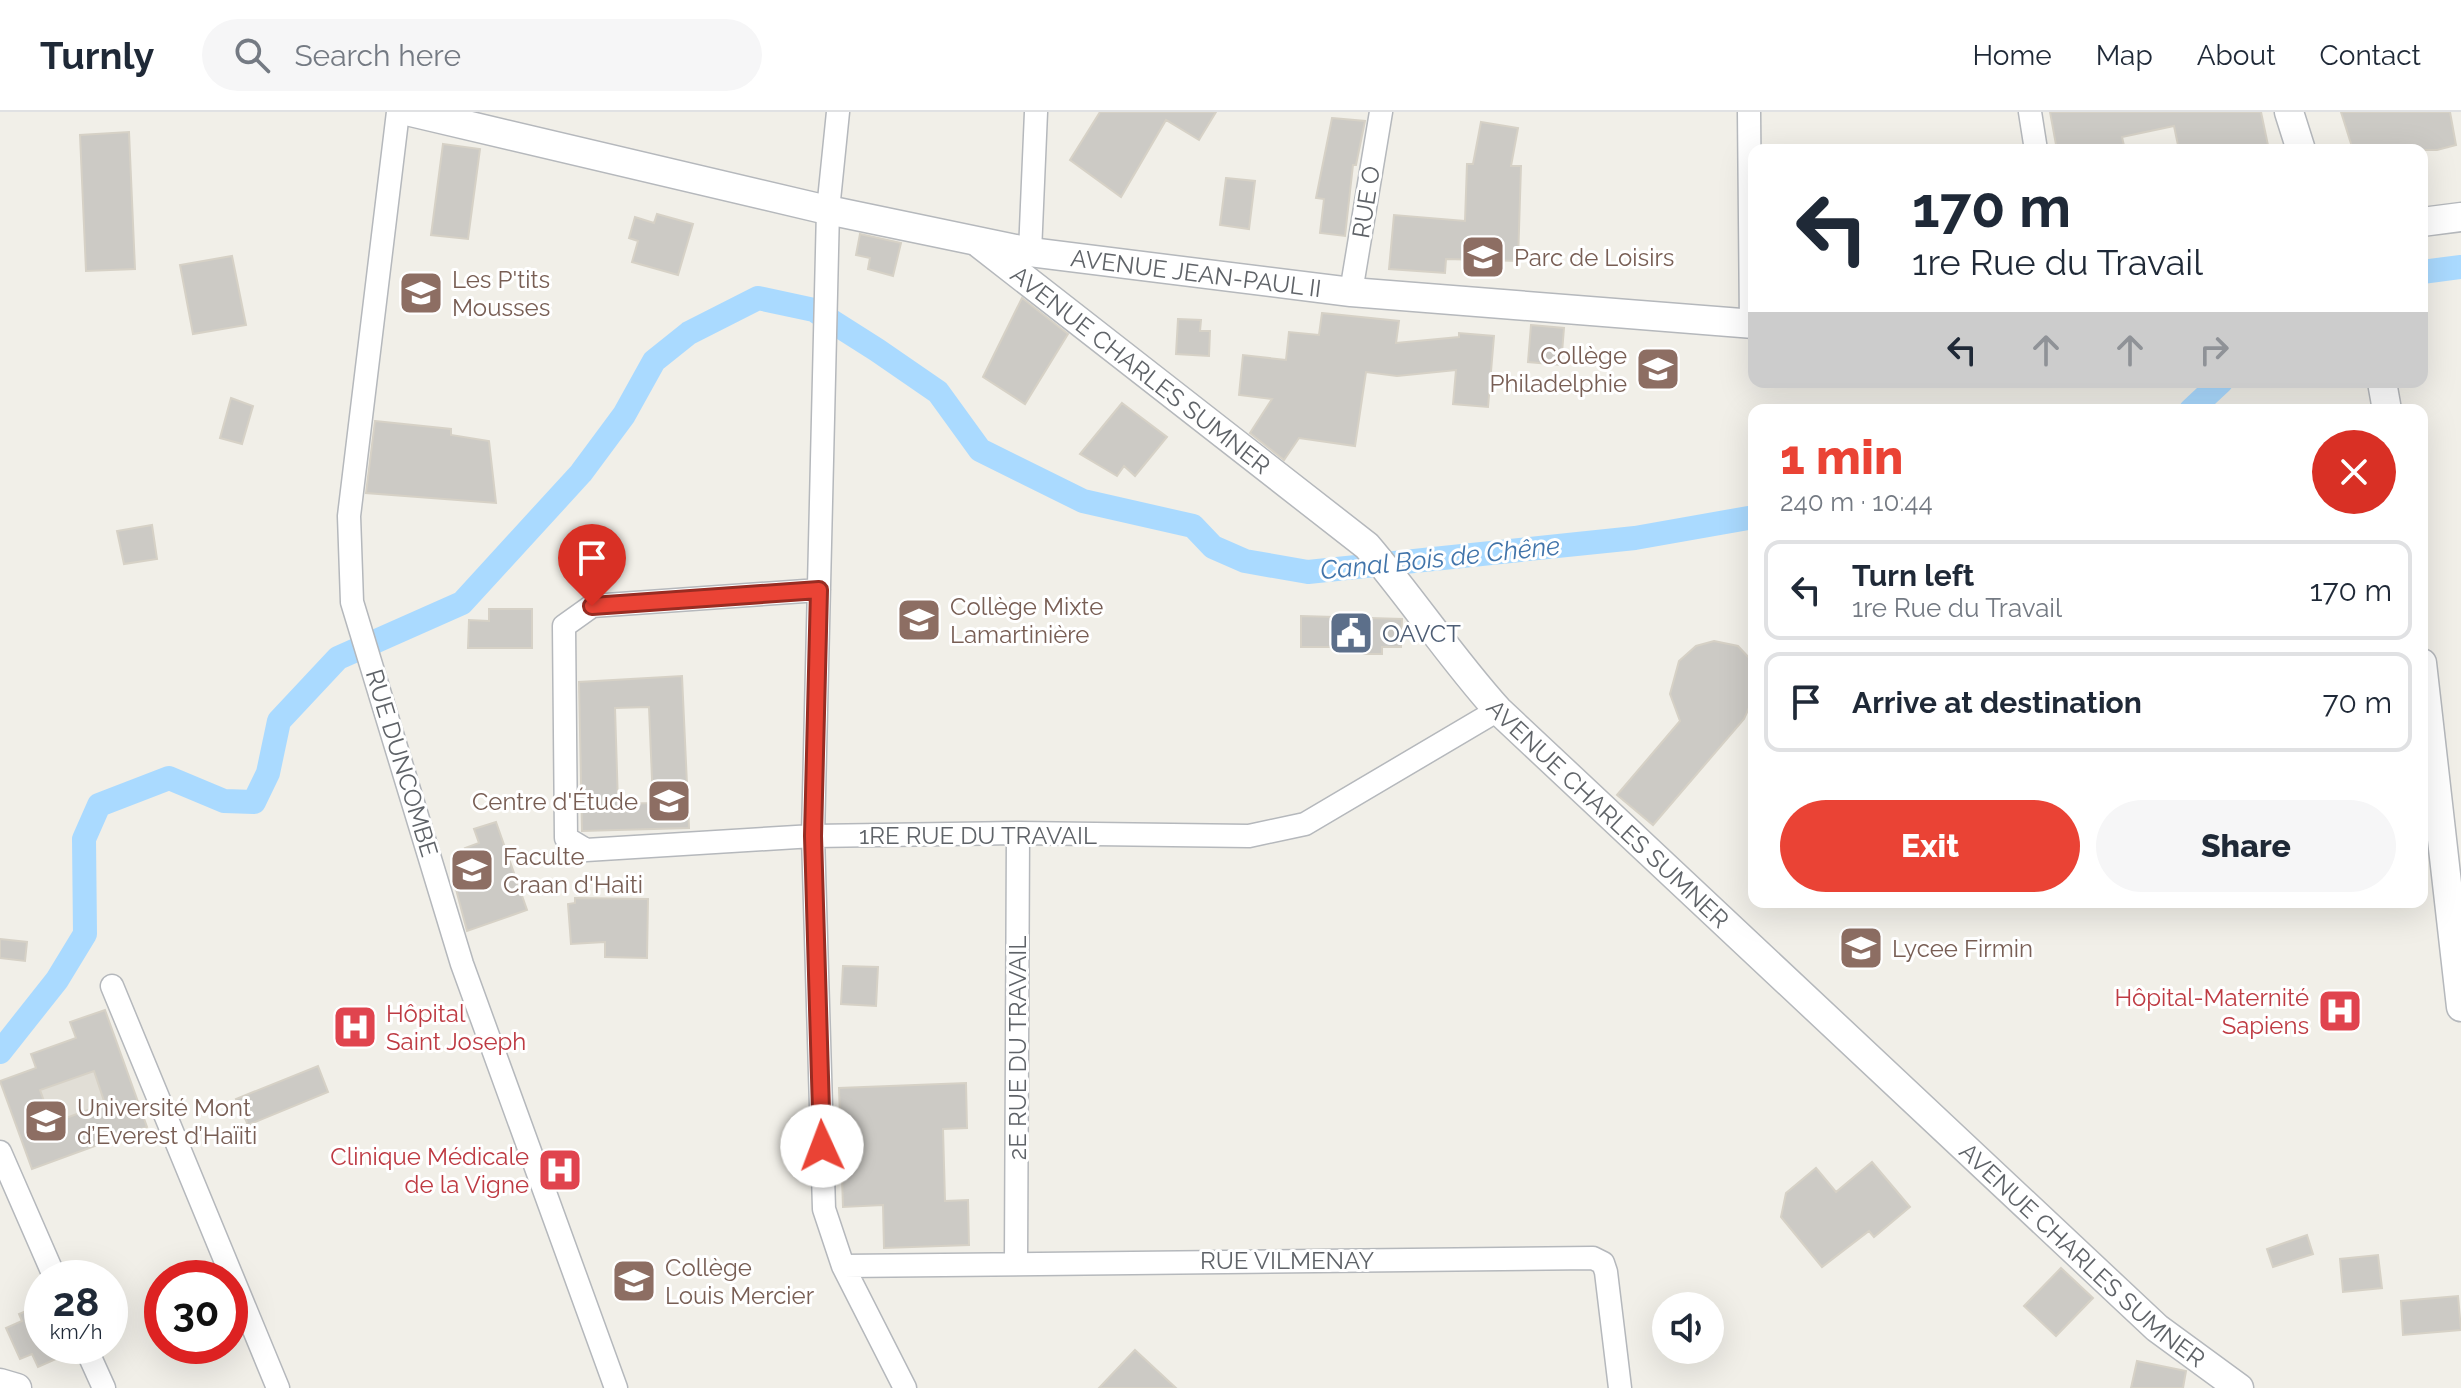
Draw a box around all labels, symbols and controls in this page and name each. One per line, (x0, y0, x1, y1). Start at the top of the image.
search box (202, 19, 762, 91)
text: Turnly (40, 33, 154, 78)
icon: search (230, 33, 274, 77)
text: Search here (294, 38, 461, 73)
text: Home (1972, 39, 2052, 72)
text: Map (2096, 39, 2153, 72)
text: About (2197, 39, 2276, 72)
text: Contact (2320, 39, 2421, 72)
street label: RUE O (1346, 164, 1386, 240)
text: 170 m (1912, 174, 2071, 240)
icon: left (1780, 176, 1884, 280)
school or university icon: Parc de Loisirs (1459, 233, 1507, 281)
text: 1re Rue du Travail (1912, 241, 2203, 283)
street label: AVENUE JEAN-PAUL II (1069, 243, 1323, 303)
place label: Parc de Loisirs (1514, 243, 1674, 272)
street label: AVENUE CHARLES SUMNER (1005, 259, 1276, 480)
place label: Les P'tits Mousses (452, 265, 550, 322)
school or university icon: Les P'tits Mousses (397, 269, 445, 317)
icon: left (1940, 328, 1984, 372)
icon: ahead (2024, 328, 2068, 372)
icon: ahead (2108, 328, 2152, 372)
icon: right (2192, 328, 2236, 372)
place label: Collège Philadelphie (1490, 341, 1627, 398)
school or university icon: Collège Philadelphie (1634, 345, 1682, 393)
text: 1 min (1780, 429, 1903, 485)
button: close (2312, 430, 2396, 514)
text: 240 m · 10:44 (1780, 487, 1933, 517)
pin (558, 524, 626, 606)
water label: Canal Bois de Chêne (1319, 530, 1561, 586)
icon: arrive (570, 536, 614, 580)
text: Turn left (1852, 558, 1974, 593)
icon: left (1784, 568, 1828, 612)
text: 170 m (2310, 573, 2392, 608)
place label: Collège Mixte Lamartinière (950, 592, 1103, 649)
text: 1re Rue du Travail (1852, 593, 2062, 623)
school or university icon: Collège Mixte Lamartinière (895, 596, 943, 644)
public building icon: OAVCT (1327, 609, 1375, 657)
place label: OAVCT (1382, 619, 1461, 648)
street label: RUE DUNCOMBE (360, 666, 444, 860)
icon: arrive (1784, 680, 1828, 724)
text: Arrive at destination (1852, 685, 2142, 720)
text: 70 m (2322, 685, 2392, 720)
street label: AVENUE CHARLES SUMNER (1481, 693, 1735, 934)
school or university icon: Centre d'Étude (645, 777, 693, 825)
place label: Centre d'Étude (472, 787, 638, 816)
button: Exit (1780, 800, 2080, 892)
button: Share (2096, 800, 2396, 892)
street label: 1RE RUE DU TRAVAIL (859, 821, 1097, 850)
place label: Faculte Craan d'Haiti (503, 842, 643, 899)
school or university icon: Faculte Craan d'Haiti (448, 846, 496, 894)
school or university icon: Lycee Firmin (1837, 924, 1885, 972)
place label: Lycee Firmin (1892, 934, 2033, 963)
street label: 2E RUE DU TRAVAIL (1003, 936, 1032, 1160)
place label: Hôpital-Maternité Sapiens (2114, 983, 2309, 1040)
hospital icon: Hôpital-Maternité Sapiens (2316, 987, 2364, 1035)
place label: Hôpital Saint Joseph (386, 999, 526, 1056)
hospital icon: Hôpital Saint Joseph (331, 1003, 379, 1051)
place label: Université Mont d’Everest d’Haïiti (77, 1093, 257, 1150)
school or university icon: Université Mont d’Everest d’Haïiti (22, 1097, 70, 1145)
position arrow (780, 1104, 864, 1188)
street label: AVENUE CHARLES SUMNER (1954, 1136, 2211, 1373)
place label: Clinique Médicale de la Vigne (330, 1142, 529, 1199)
hospital icon: Clinique Médicale de la Vigne (536, 1146, 584, 1194)
street label: RUE VILMENAY (1200, 1246, 1374, 1275)
place label: Collège Louis Mercier (665, 1253, 815, 1310)
school or university icon: Collège Louis Mercier (610, 1257, 658, 1305)
speed limit sign: 30 (144, 1260, 248, 1364)
text: 28 (53, 1278, 99, 1325)
map controls (1652, 1292, 1724, 1364)
button: sound (1652, 1292, 1724, 1364)
text: km/h (50, 1320, 102, 1344)

